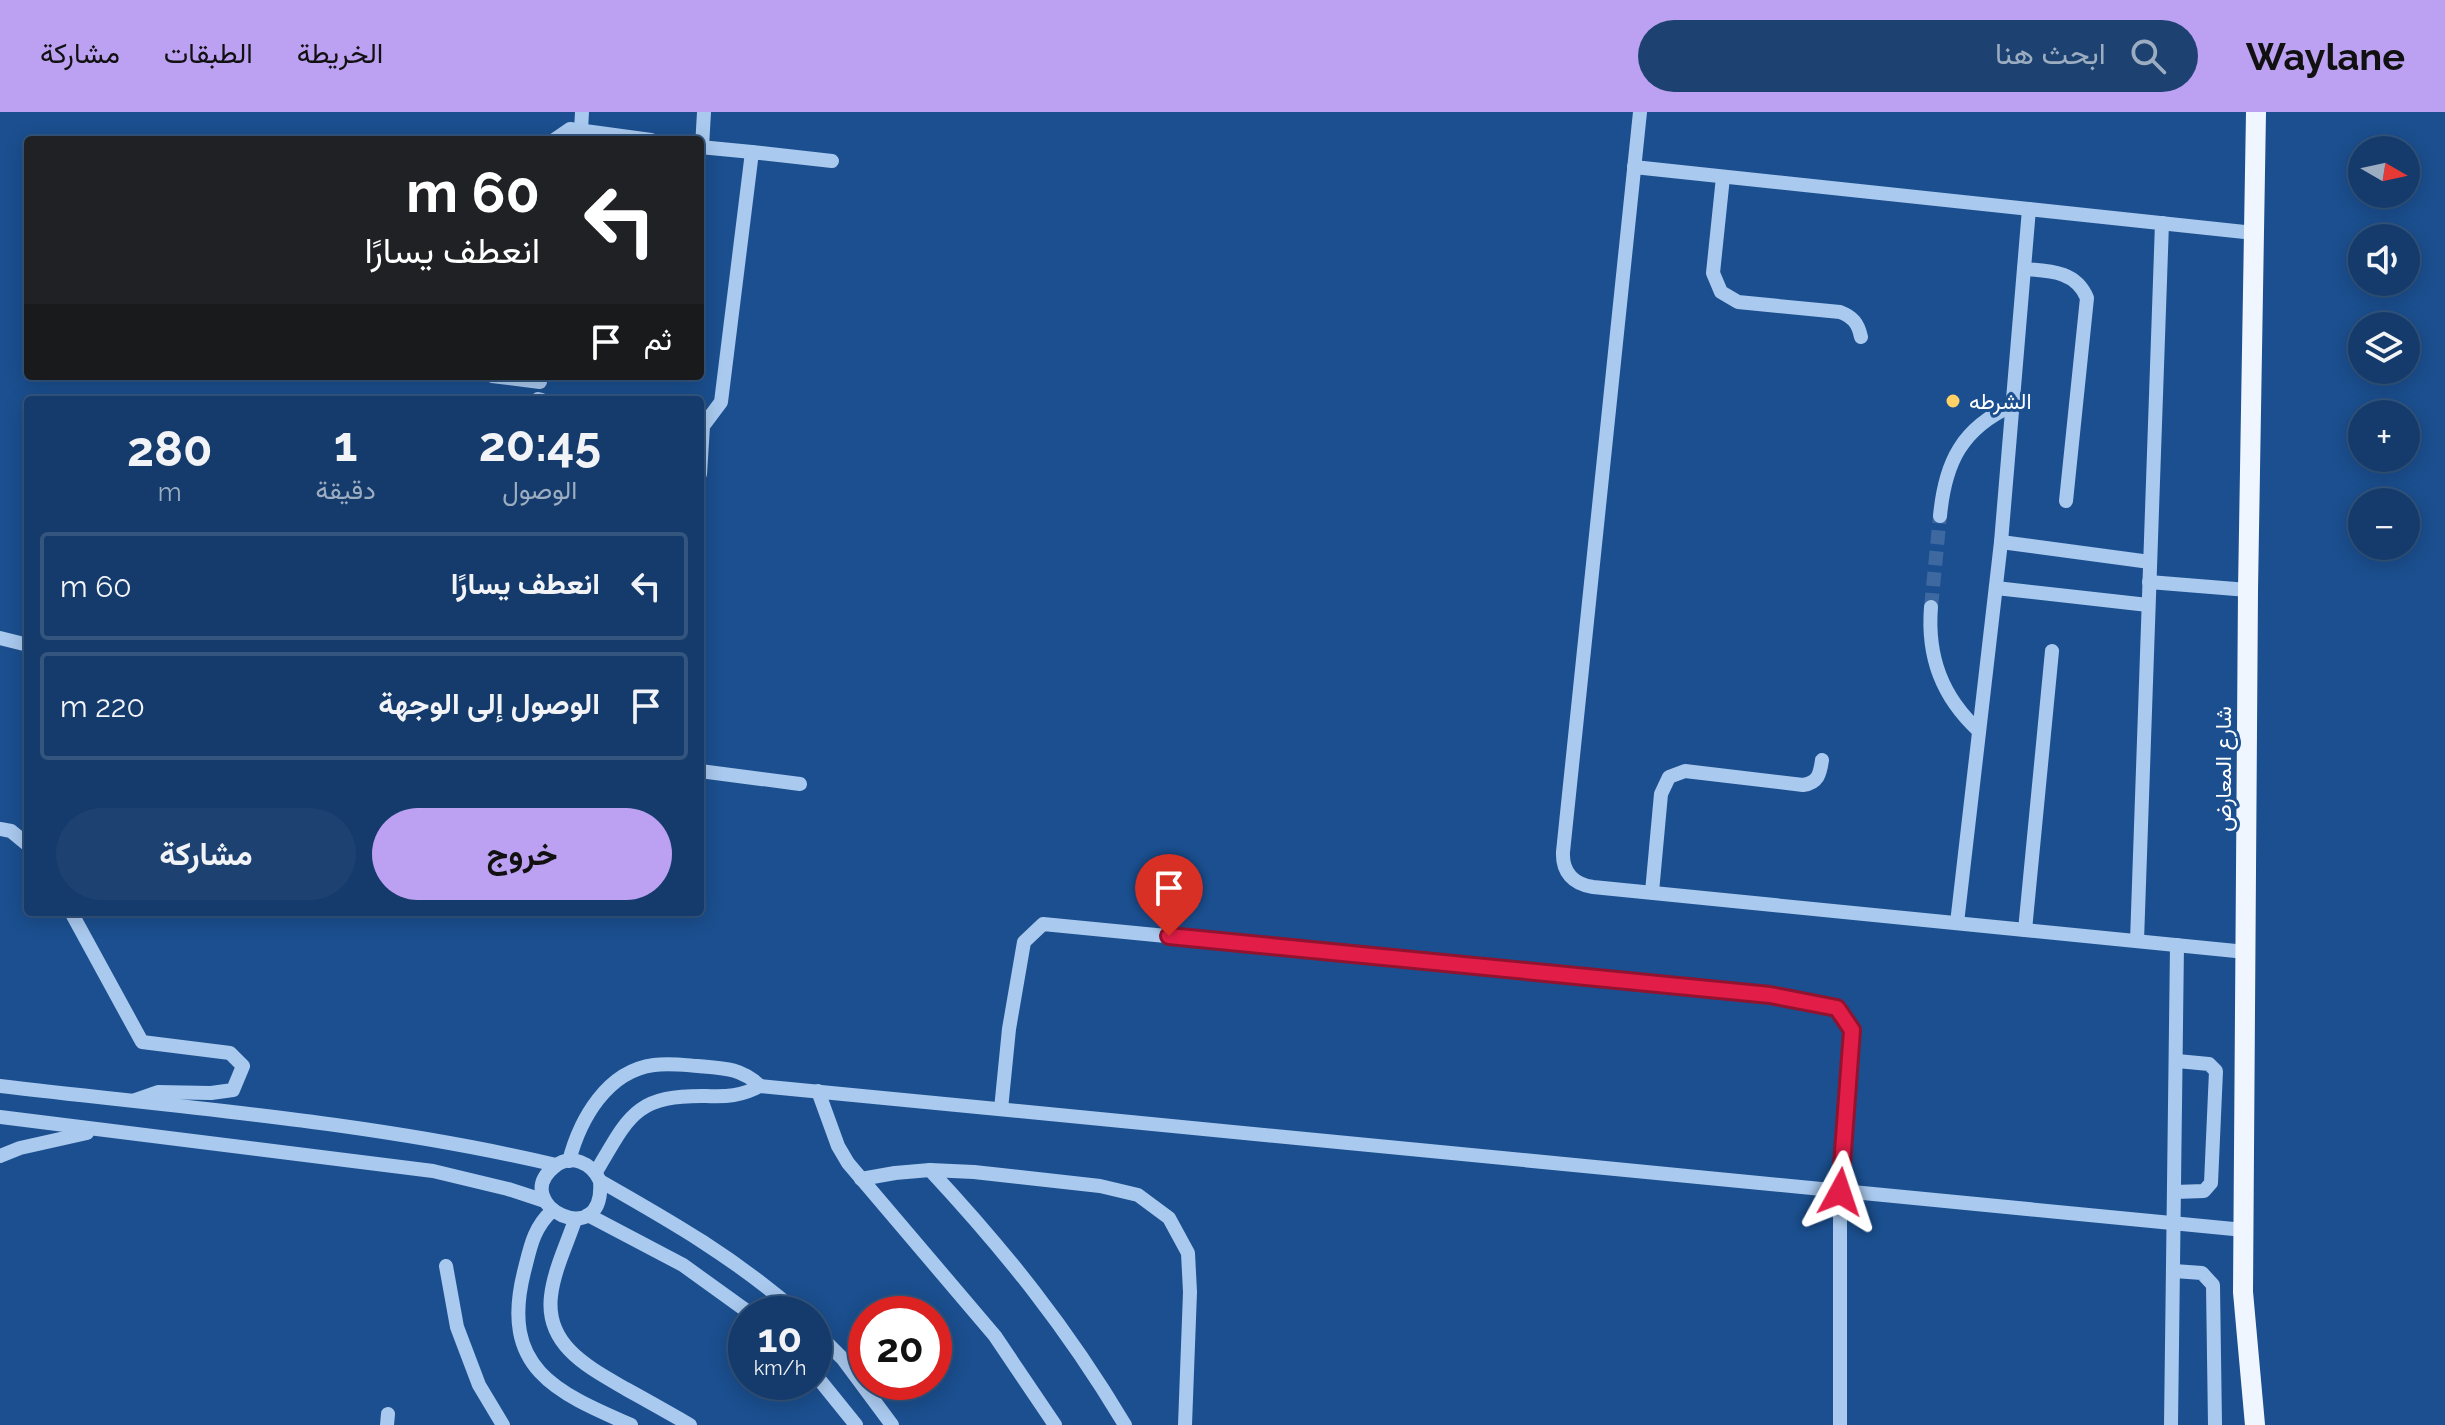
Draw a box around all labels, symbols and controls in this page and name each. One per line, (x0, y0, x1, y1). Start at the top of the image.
search box (1638, 20, 2198, 92)
icon: search (2126, 34, 2170, 78)
text: Waylane (2246, 34, 2405, 79)
text: ابحث هنا (1995, 36, 2106, 71)
text: مشاركة (40, 37, 120, 70)
text: الطبقات (164, 37, 253, 70)
text: الخريطة (297, 37, 383, 70)
north arrow (2348, 136, 2420, 208)
map controls (2348, 136, 2420, 560)
text: 60 m (406, 159, 540, 225)
icon: left (568, 168, 672, 272)
button: sound (2348, 224, 2420, 296)
text: انعطف يسارًا (365, 229, 540, 271)
button: layers (2348, 312, 2420, 384)
icon: arrive (584, 320, 628, 364)
text: ثم (644, 322, 672, 357)
place label: الشرطه (1969, 388, 2032, 415)
marker: الشرطه (1944, 392, 1962, 410)
button: + (2348, 400, 2420, 472)
text: 1 (334, 416, 357, 472)
text: 20:45 (479, 416, 601, 472)
text: 280 (127, 421, 213, 477)
text: دقيقة (316, 475, 376, 505)
text: الوصول (502, 475, 577, 505)
text: m (158, 477, 182, 507)
button: − (2348, 488, 2420, 560)
icon: left (624, 564, 668, 608)
text: انعطف يسارًا (451, 566, 600, 601)
text: 60 m (60, 569, 132, 604)
icon: arrive (624, 684, 668, 728)
text: الوصول إلى الوجهة (378, 686, 600, 721)
text: 220 m (60, 689, 145, 724)
street label: شارع المعارض (2210, 706, 2238, 832)
button: مشاركة (56, 808, 356, 900)
button: خروج (372, 808, 672, 900)
pin (1135, 854, 1203, 936)
icon: arrive (1147, 866, 1191, 910)
position arrow (1798, 1150, 1882, 1234)
speed limit sign: 20 (848, 1296, 952, 1400)
text: 10 (758, 1314, 802, 1361)
text: km/h (754, 1356, 806, 1380)

